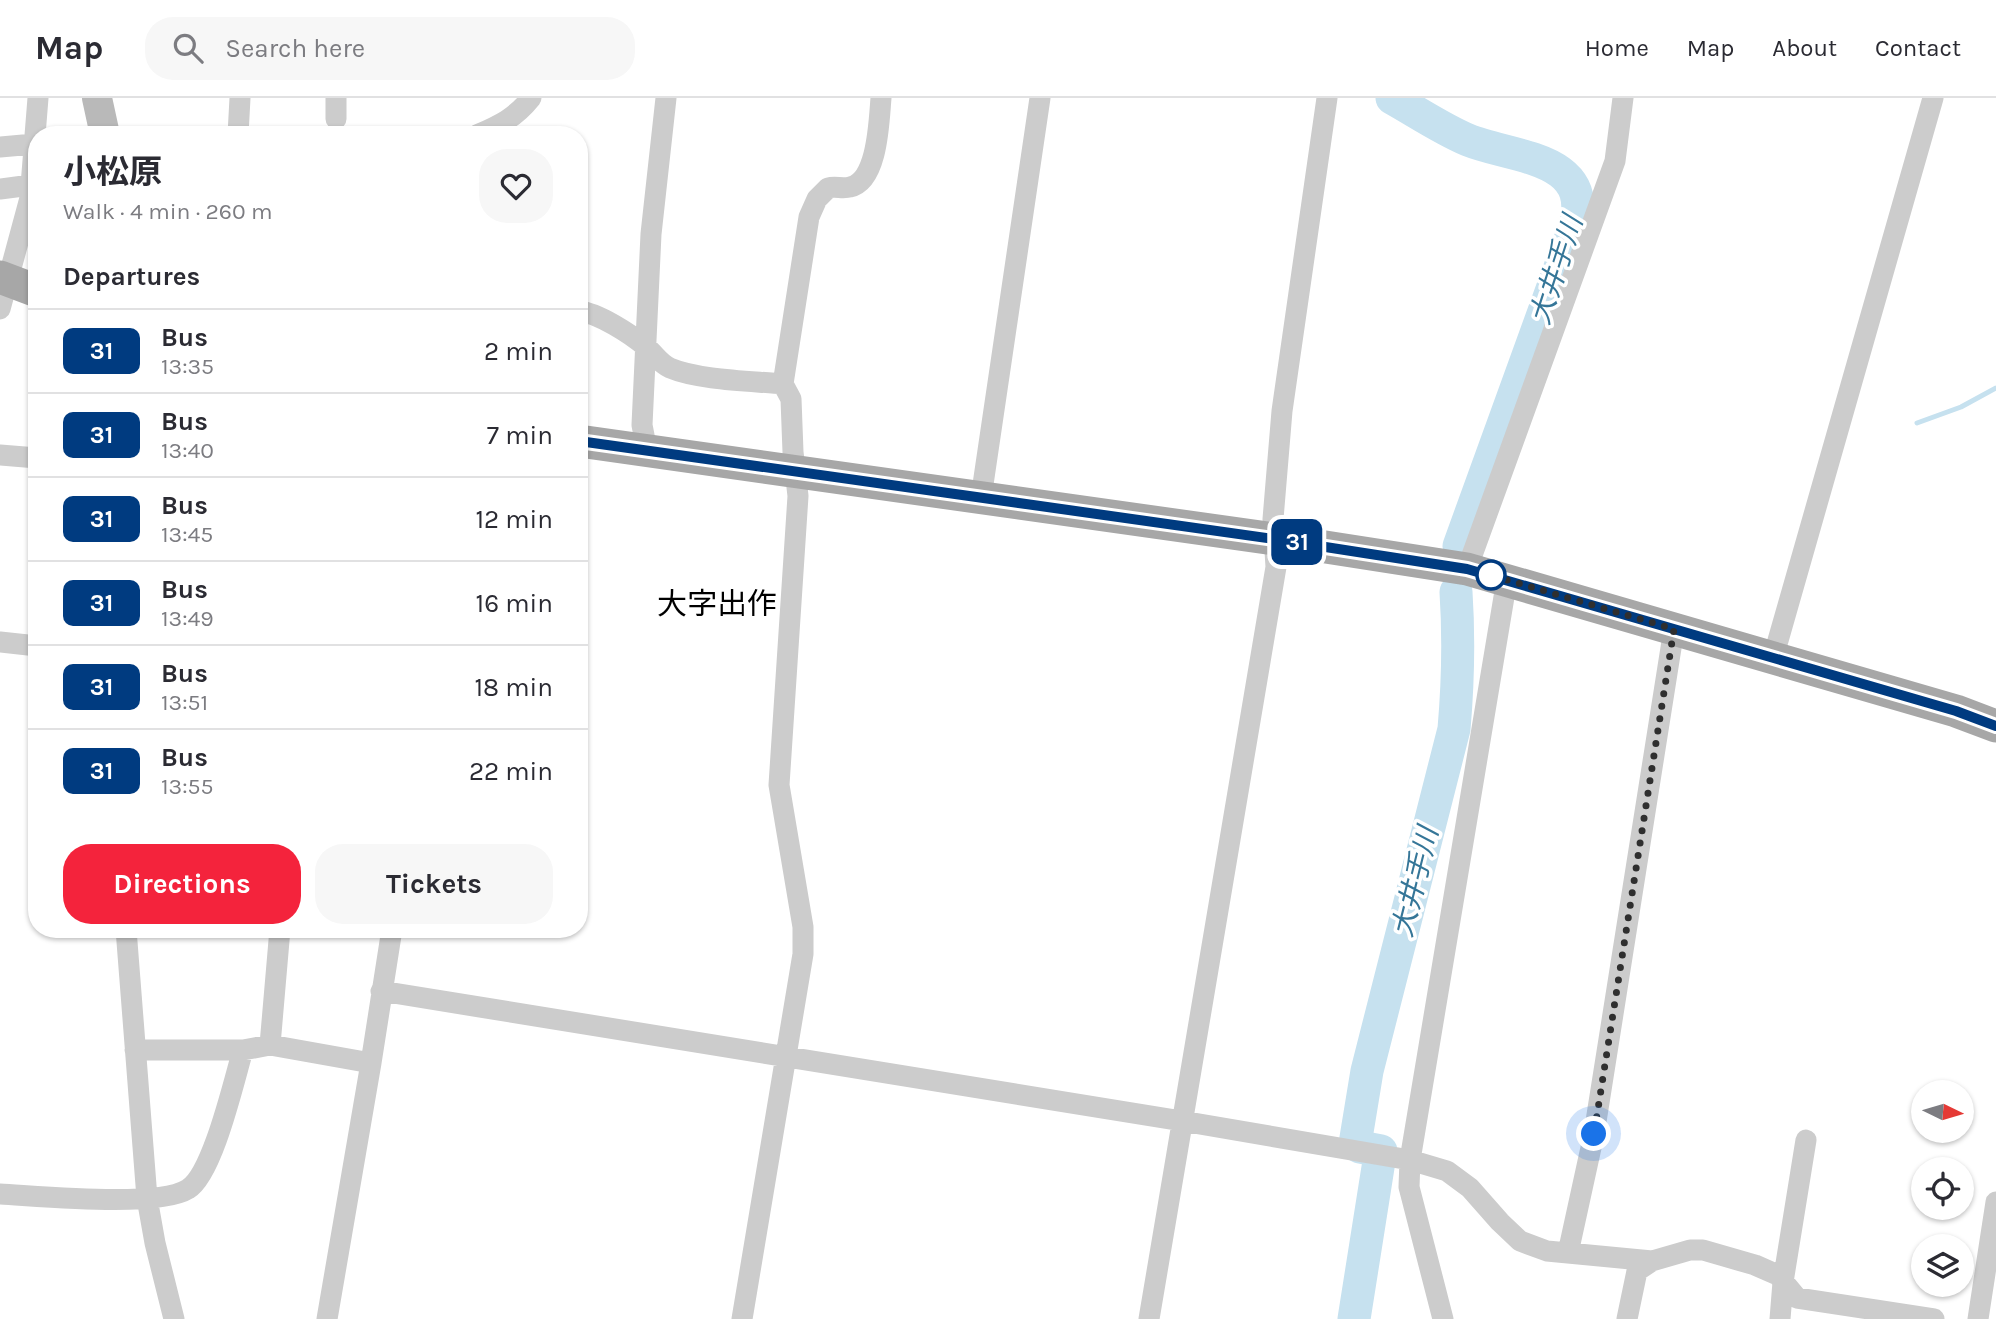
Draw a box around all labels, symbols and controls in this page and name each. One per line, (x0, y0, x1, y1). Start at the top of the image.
search box (145, 17, 635, 80)
text: Map (35, 29, 103, 67)
icon: search (169, 29, 207, 67)
text: Search here (225, 33, 365, 64)
text: Home (1585, 34, 1649, 62)
text: Map (1687, 34, 1734, 62)
text: About (1772, 34, 1837, 62)
text: Contact (1875, 34, 1961, 62)
button: heart (479, 149, 553, 223)
text: 小松原 (63, 153, 162, 191)
text: Walk · 4 min · 260 m (63, 198, 273, 225)
water label: 大井手川 (1523, 209, 1590, 328)
text: Departures (63, 261, 200, 292)
text: Bus (161, 322, 208, 353)
text: 2 min (484, 336, 553, 367)
text: 31 (90, 337, 113, 365)
text: 13:35 (161, 353, 214, 380)
text: Bus (161, 406, 208, 437)
text: 7 min (487, 420, 553, 451)
text: 31 (90, 421, 113, 449)
text: 13:40 (161, 437, 214, 464)
text: Bus (161, 490, 208, 521)
text: 12 min (475, 504, 553, 535)
text: 31 (90, 505, 113, 533)
line badge: 31 (1266, 519, 1328, 565)
text: 13:45 (161, 521, 213, 548)
text: 31 (1285, 528, 1309, 556)
unlabelled marker (1476, 560, 1506, 590)
text: Bus (161, 574, 208, 605)
district label: 大字出作 (657, 586, 777, 622)
text: 16 min (476, 588, 553, 619)
text: 31 (90, 589, 113, 617)
text: 13:49 (161, 605, 214, 632)
text: Bus (161, 658, 208, 689)
text: 18 min (474, 672, 553, 703)
text: 31 (90, 673, 113, 701)
text: 13:51 (161, 689, 208, 716)
text: Bus (161, 742, 208, 773)
text: 22 min (469, 756, 553, 787)
text: 31 (90, 757, 113, 785)
text: 13:55 (161, 773, 213, 800)
water label: 大井手川 (1385, 821, 1445, 940)
button: Directions (63, 844, 301, 924)
button: Tickets (315, 844, 553, 924)
north arrow (1911, 1080, 1974, 1143)
map controls (1911, 1080, 1974, 1297)
your location (1576, 1116, 1611, 1151)
button: locate (1911, 1157, 1974, 1220)
button: layers (1911, 1234, 1974, 1297)

